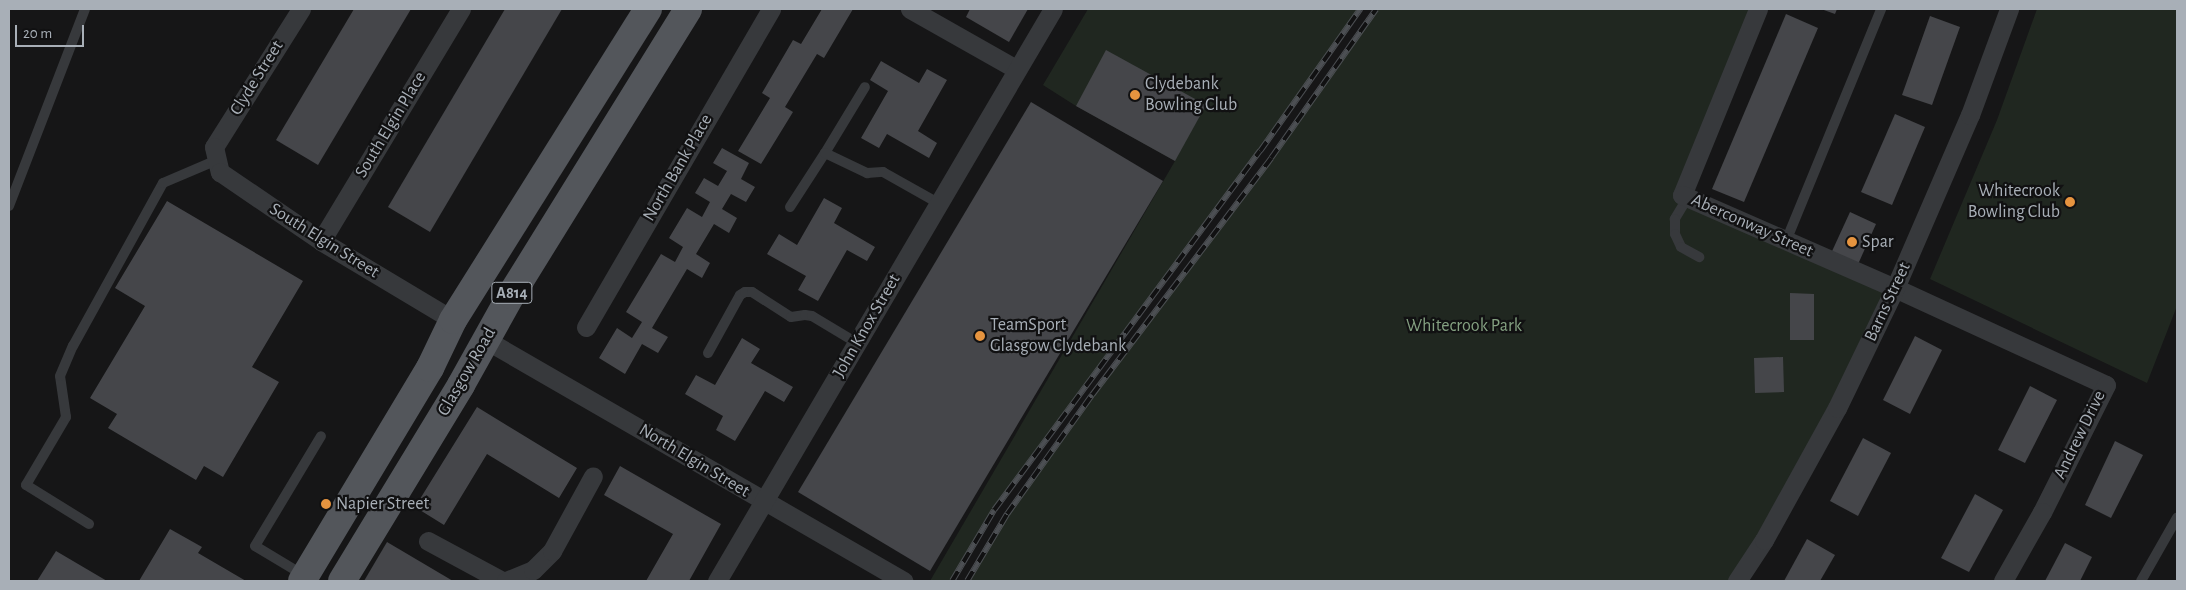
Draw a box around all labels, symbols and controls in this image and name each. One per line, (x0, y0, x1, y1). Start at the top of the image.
scale bar (18, 15, 86, 47)
text: 20 m (23, 26, 52, 41)
street label: Clyde Street (226, 37, 288, 119)
street label: South Elgin Place (351, 68, 431, 182)
place label: Clydebank Bowling Club (1145, 74, 1237, 116)
marker: Clydebank Bowling Club (1129, 89, 1141, 101)
street label: North Bank Place (639, 111, 717, 225)
place label: Whitecrook Bowling Club (1968, 181, 2060, 223)
street label: Aberconway Street (1688, 189, 1816, 263)
marker: Whitecrook Bowling Club (2064, 196, 2076, 208)
street label: South Elgin Street (265, 199, 383, 283)
place label: Spar (1862, 231, 1894, 253)
marker: Spar (1846, 236, 1858, 248)
street label: Barns Street (1860, 259, 1916, 345)
street label: John Knox Street (829, 270, 905, 382)
road number: A814 (491, 280, 533, 306)
place label: TeamSport Glasgow Clydebank (990, 315, 1126, 358)
park label: Whitecrook Park (1406, 315, 1522, 337)
street label: Glasgow Road (433, 324, 501, 420)
marker: TeamSport Glasgow Clydebank (974, 330, 986, 342)
street label: Andrew Drive (2049, 387, 2111, 483)
street label: North Elgin Street (635, 419, 753, 503)
place label: Napier Street (336, 493, 429, 515)
marker: Napier Street (320, 498, 332, 510)

